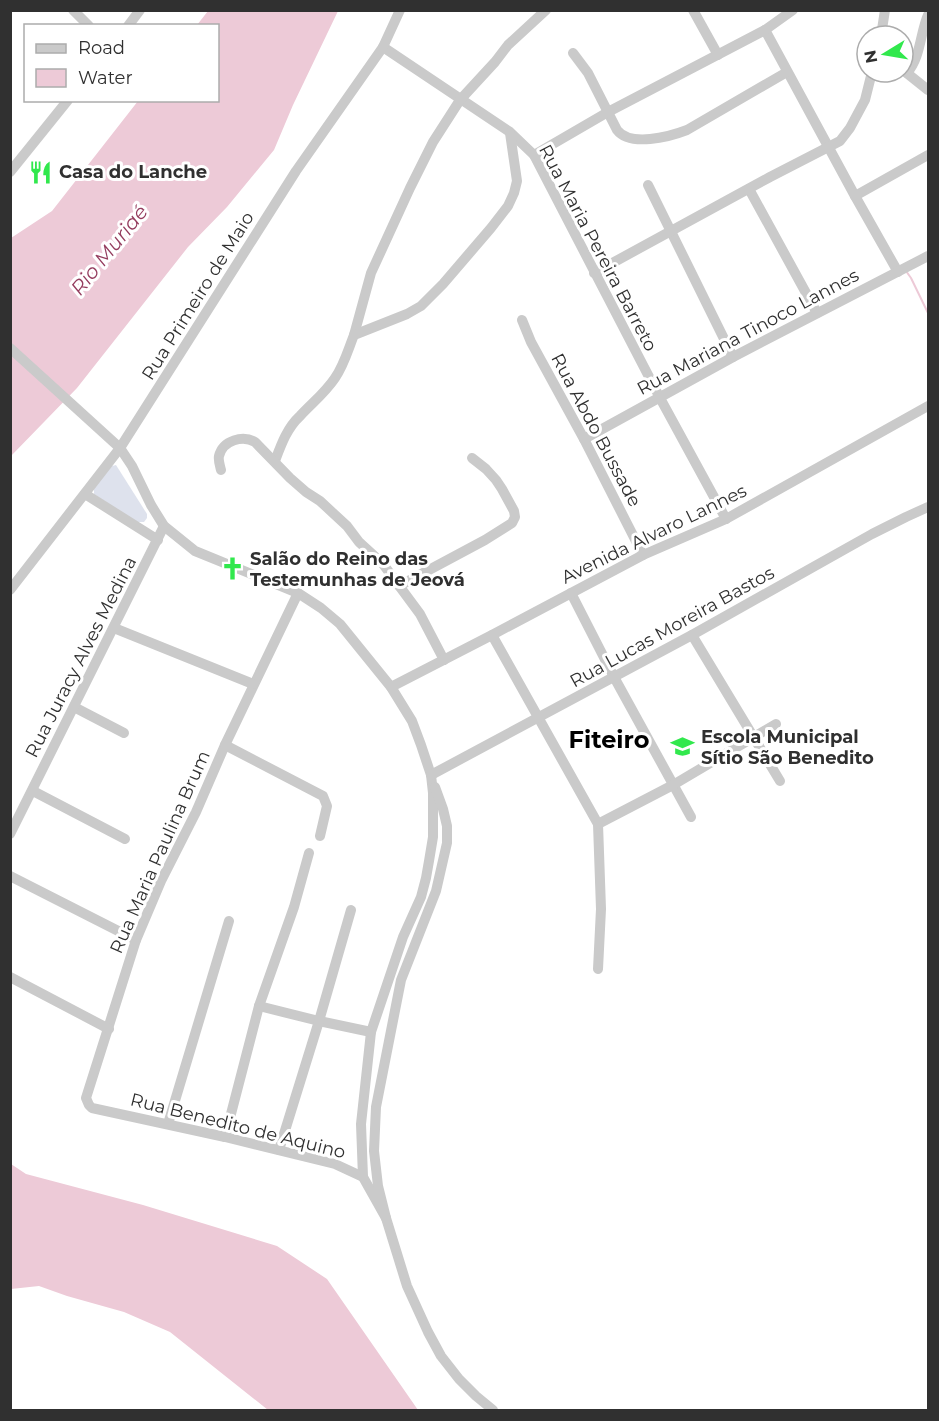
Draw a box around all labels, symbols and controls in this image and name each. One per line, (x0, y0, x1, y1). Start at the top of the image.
legend (24, 24, 219, 102)
north arrow (855, 24, 915, 84)
text: Road (78, 37, 125, 59)
text: N (860, 49, 881, 65)
text: Water (78, 67, 133, 89)
street label: Rua Maria Pereira Barreto (534, 141, 662, 355)
restaurant icon: Casa do Lanche (28, 159, 54, 185)
place label: Casa do Lanche (59, 161, 207, 183)
water label: Rio Muriaé (65, 200, 153, 300)
street label: Rua Primeiro de Maio (137, 208, 259, 384)
street label: Rua Mariana Tinoco Lannes (633, 264, 863, 400)
street label: Rua Abdo Bussade (546, 349, 646, 511)
street label: Avenida Alvaro Lannes (558, 479, 750, 588)
place label: Salão do Reino das Testemunhas de Jeová (250, 548, 465, 591)
street label: Rua Juracy Alves Medina (21, 553, 141, 761)
church icon: Salão do Reino das Testemunhas de Jeová (219, 556, 245, 582)
street label: Rua Lucas Moreira Bastos (566, 561, 778, 692)
district label: Fiteiro (569, 725, 649, 754)
place label: Escola Municipal Sítio São Benedito (701, 726, 874, 769)
school or university icon: Escola Municipal Sítio São Benedito (670, 734, 696, 760)
street label: Rua Maria Paulina Brum (105, 747, 215, 957)
street label: Rua Benedito de Aquino (128, 1089, 348, 1163)

